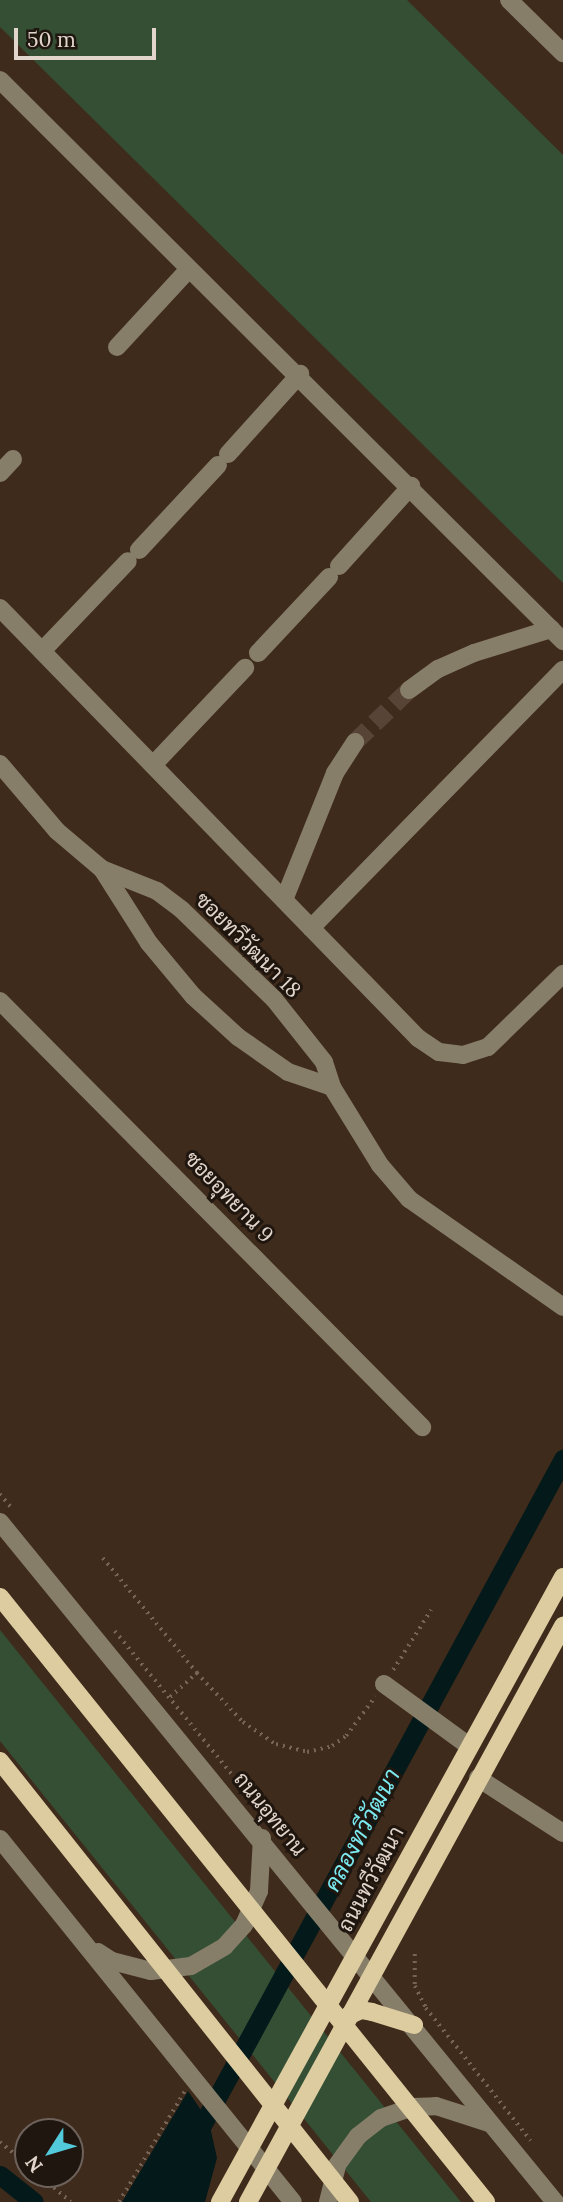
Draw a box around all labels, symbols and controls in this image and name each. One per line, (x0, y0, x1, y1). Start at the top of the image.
scale bar (18, 14, 159, 58)
text: 50 m (27, 26, 76, 53)
street label: ซอยทวีวัฒนา 18 (190, 887, 306, 1003)
street label: ซอยอุทยาน 9 (179, 1146, 279, 1248)
water label: คลองทวีวัฒนา (318, 1764, 406, 1896)
street label: ถนนอุทยาน (229, 1767, 311, 1861)
street label: ถนนทวีวัฒนา (333, 1822, 409, 1936)
north arrow (14, 2118, 84, 2188)
text: N (20, 2151, 48, 2178)

